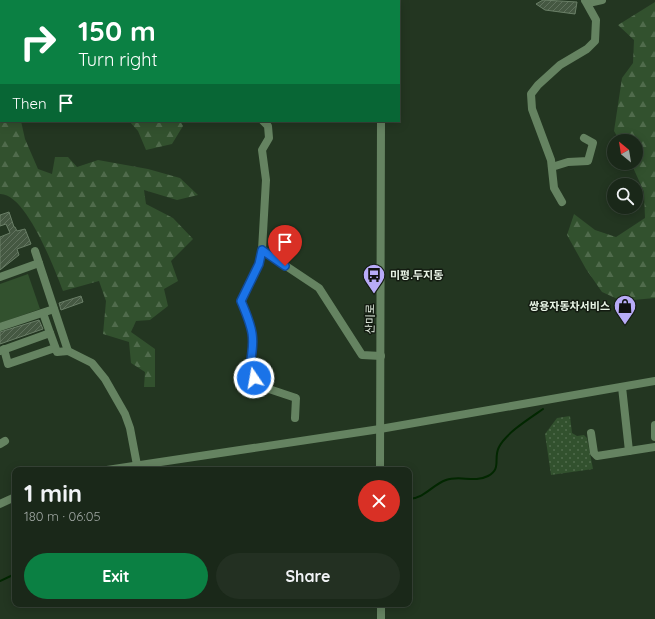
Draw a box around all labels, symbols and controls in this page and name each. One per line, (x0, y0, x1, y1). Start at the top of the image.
text: 150 m (78, 13, 156, 48)
icon: right (12, 16, 64, 68)
text: Turn right (78, 48, 158, 71)
icon: arrive (55, 92, 77, 114)
text: Then (12, 94, 47, 113)
north arrow (607, 134, 643, 170)
map controls (607, 134, 643, 214)
button: search (607, 178, 643, 214)
pin (268, 225, 302, 266)
icon: arrive (274, 231, 296, 253)
bus stop icon: 미평.두지동 (361, 262, 387, 295)
place label: 미평.두지동 (390, 268, 443, 282)
shop icon: 쌍용자동차서비스 (612, 293, 638, 326)
place label: 쌍용자동차서비스 (529, 299, 610, 313)
street label: 산미로 (363, 304, 377, 334)
position arrow (233, 357, 275, 399)
text: 1 min (24, 478, 82, 508)
button: close (358, 480, 400, 522)
text: 180 m · 06:05 (24, 508, 101, 524)
button: Exit (24, 553, 208, 599)
button: Share (216, 553, 400, 599)

